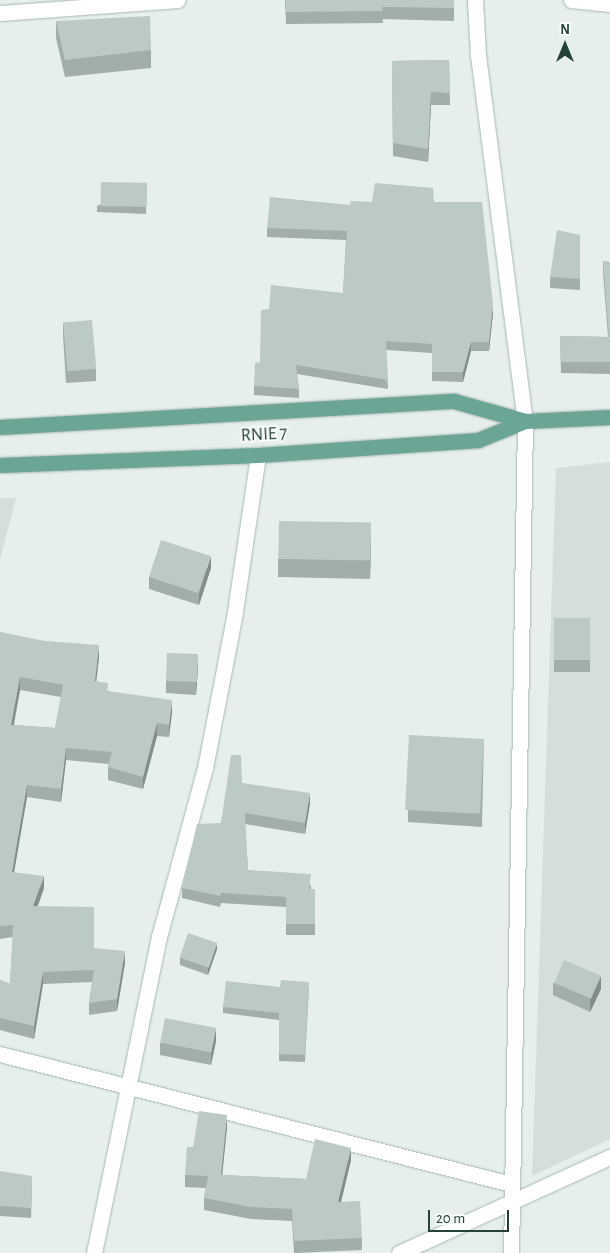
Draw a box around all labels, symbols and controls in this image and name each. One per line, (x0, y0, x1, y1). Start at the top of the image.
north arrow (540, 20, 590, 70)
text: N (560, 23, 570, 37)
street label: RNIE 7 (240, 423, 288, 447)
scale bar (430, 1200, 511, 1232)
text: 20 m (436, 1211, 465, 1226)

